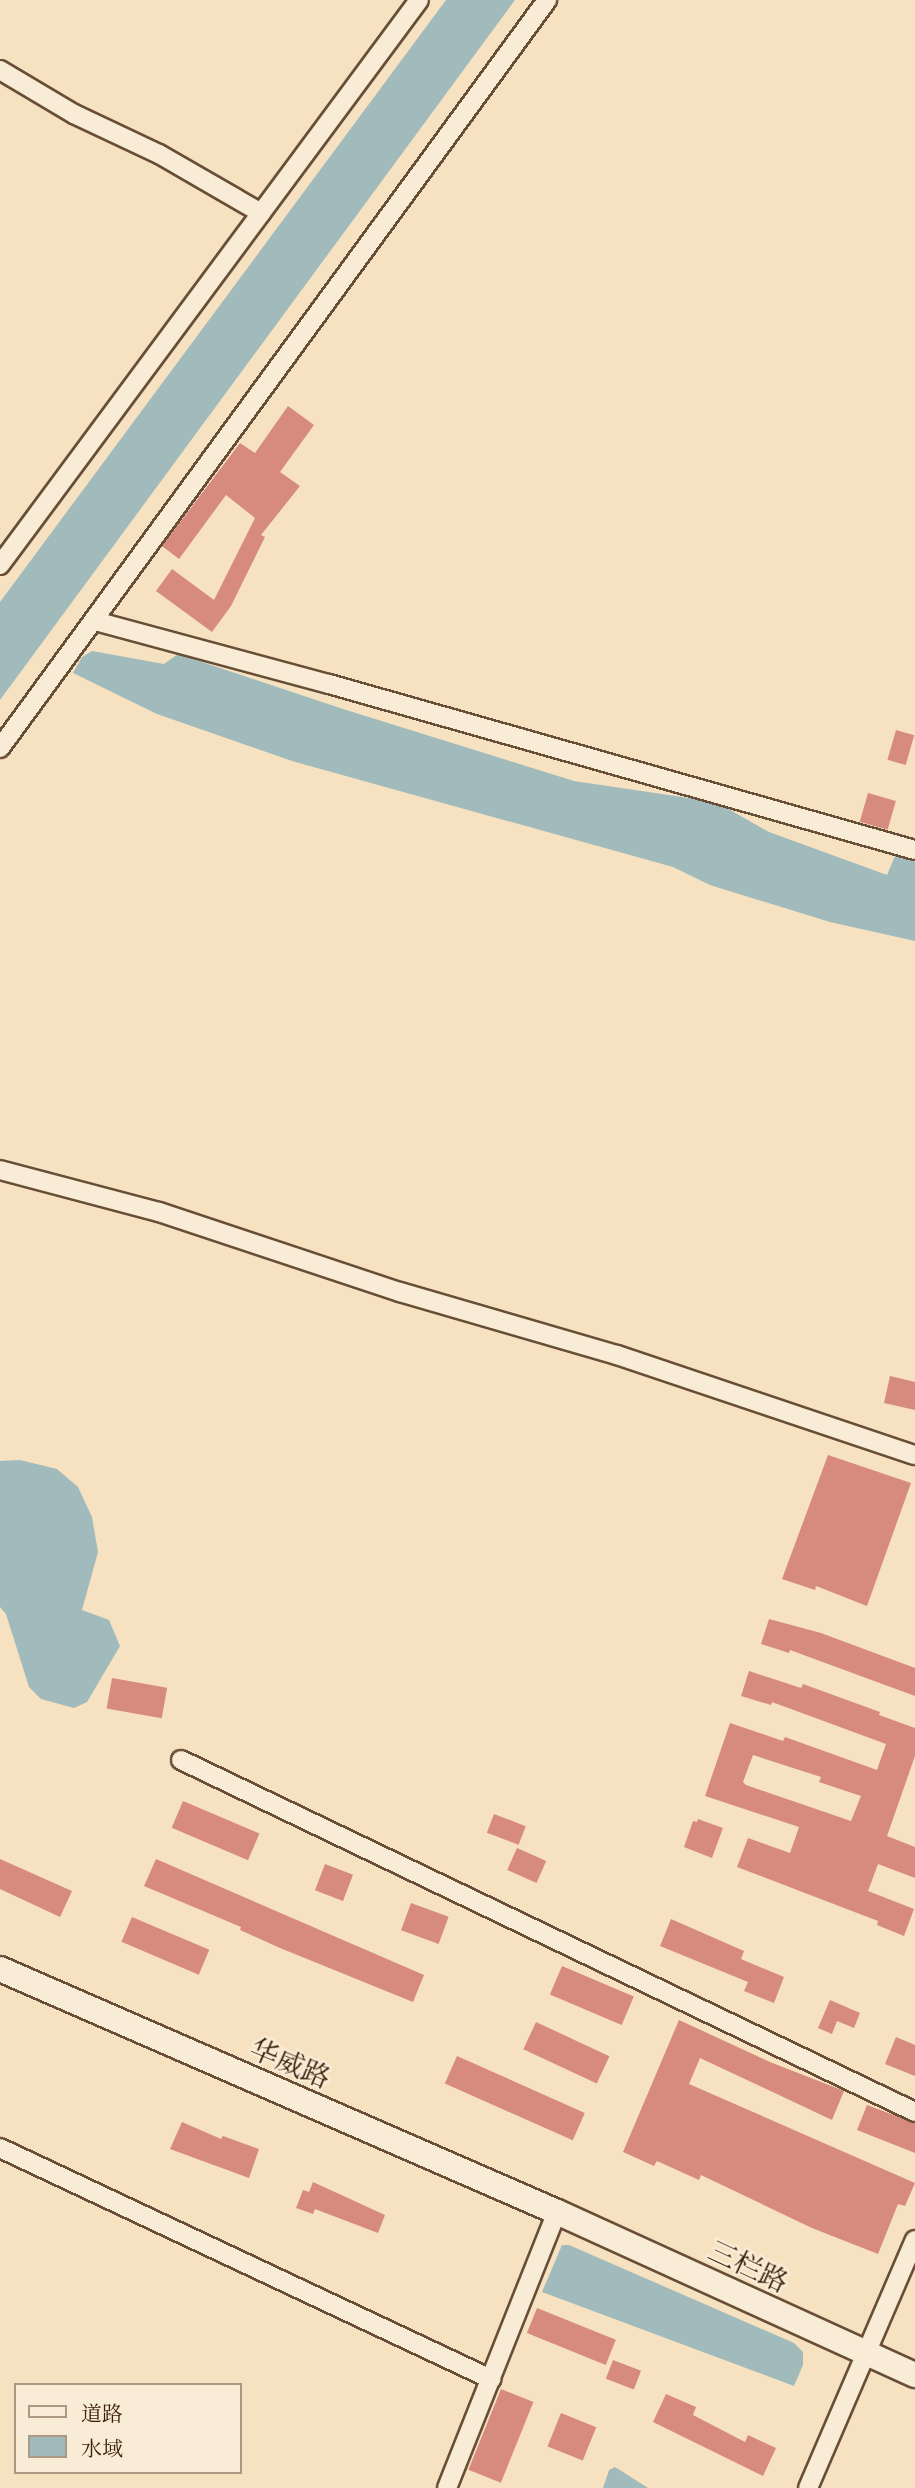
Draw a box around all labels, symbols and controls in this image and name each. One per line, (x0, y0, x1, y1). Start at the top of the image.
street label: 华威路 (245, 2032, 335, 2096)
street label: 三栏路 (703, 2234, 793, 2300)
legend (14, 2383, 242, 2474)
text: 道路 (81, 2401, 123, 2427)
text: 水域 (81, 2436, 123, 2462)

